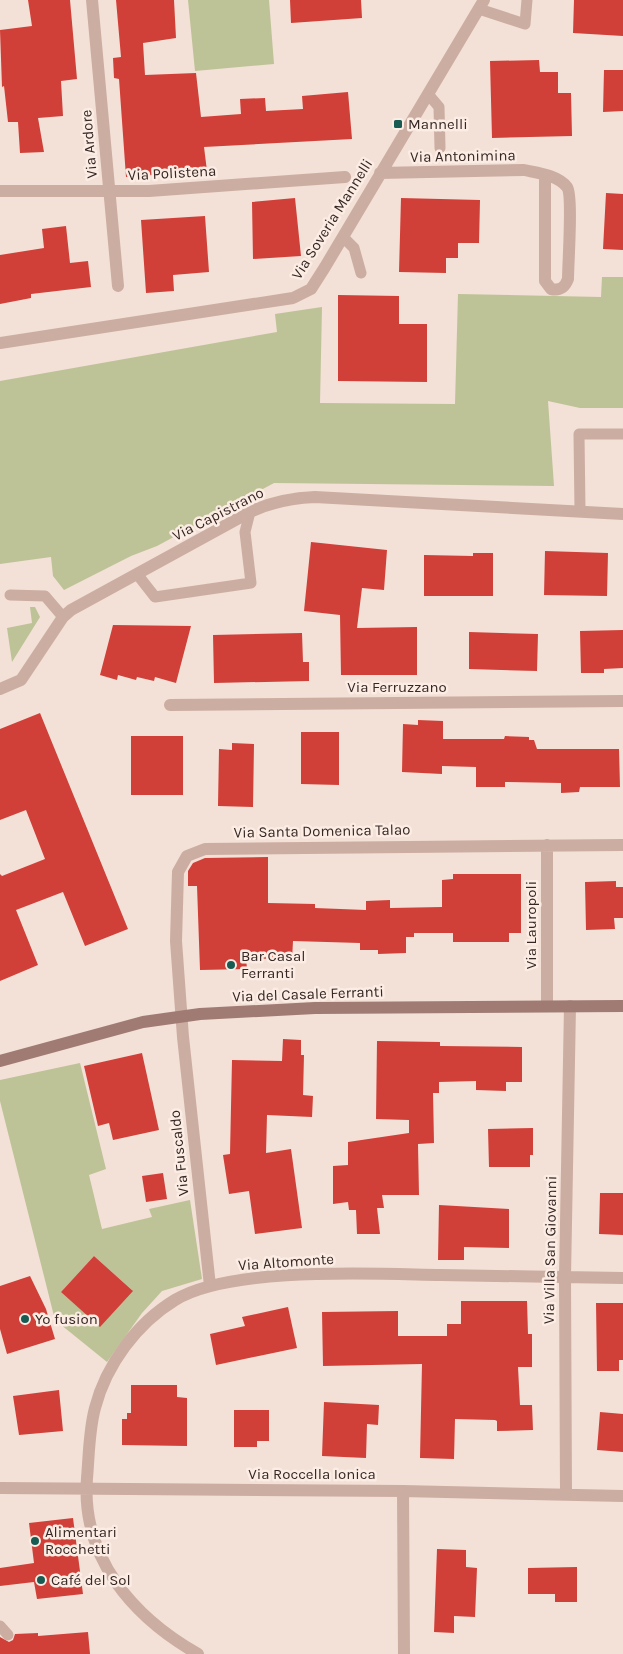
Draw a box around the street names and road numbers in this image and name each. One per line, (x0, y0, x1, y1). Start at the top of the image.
street label: Via Ardore (77, 109, 101, 179)
street label: Via Antonimina (410, 146, 516, 166)
street label: Via Soveria Mannelli (288, 155, 376, 283)
street label: Via Polistena (127, 162, 217, 184)
street label: Via Capistrano (169, 483, 267, 545)
street label: Via Ferruzzano (347, 678, 447, 696)
street label: Via Santa Domenica Talao (234, 820, 410, 842)
street label: Via Lauropoli (522, 881, 540, 969)
street label: Via del Casale Ferranti (232, 982, 384, 1006)
street label: Via Fuscaldo (166, 1109, 192, 1197)
street label: Via Villa San Giovanni (540, 1176, 560, 1324)
street label: Via Altomonte (237, 1250, 335, 1274)
street label: Via Roccella Ionica (248, 1465, 376, 1483)

